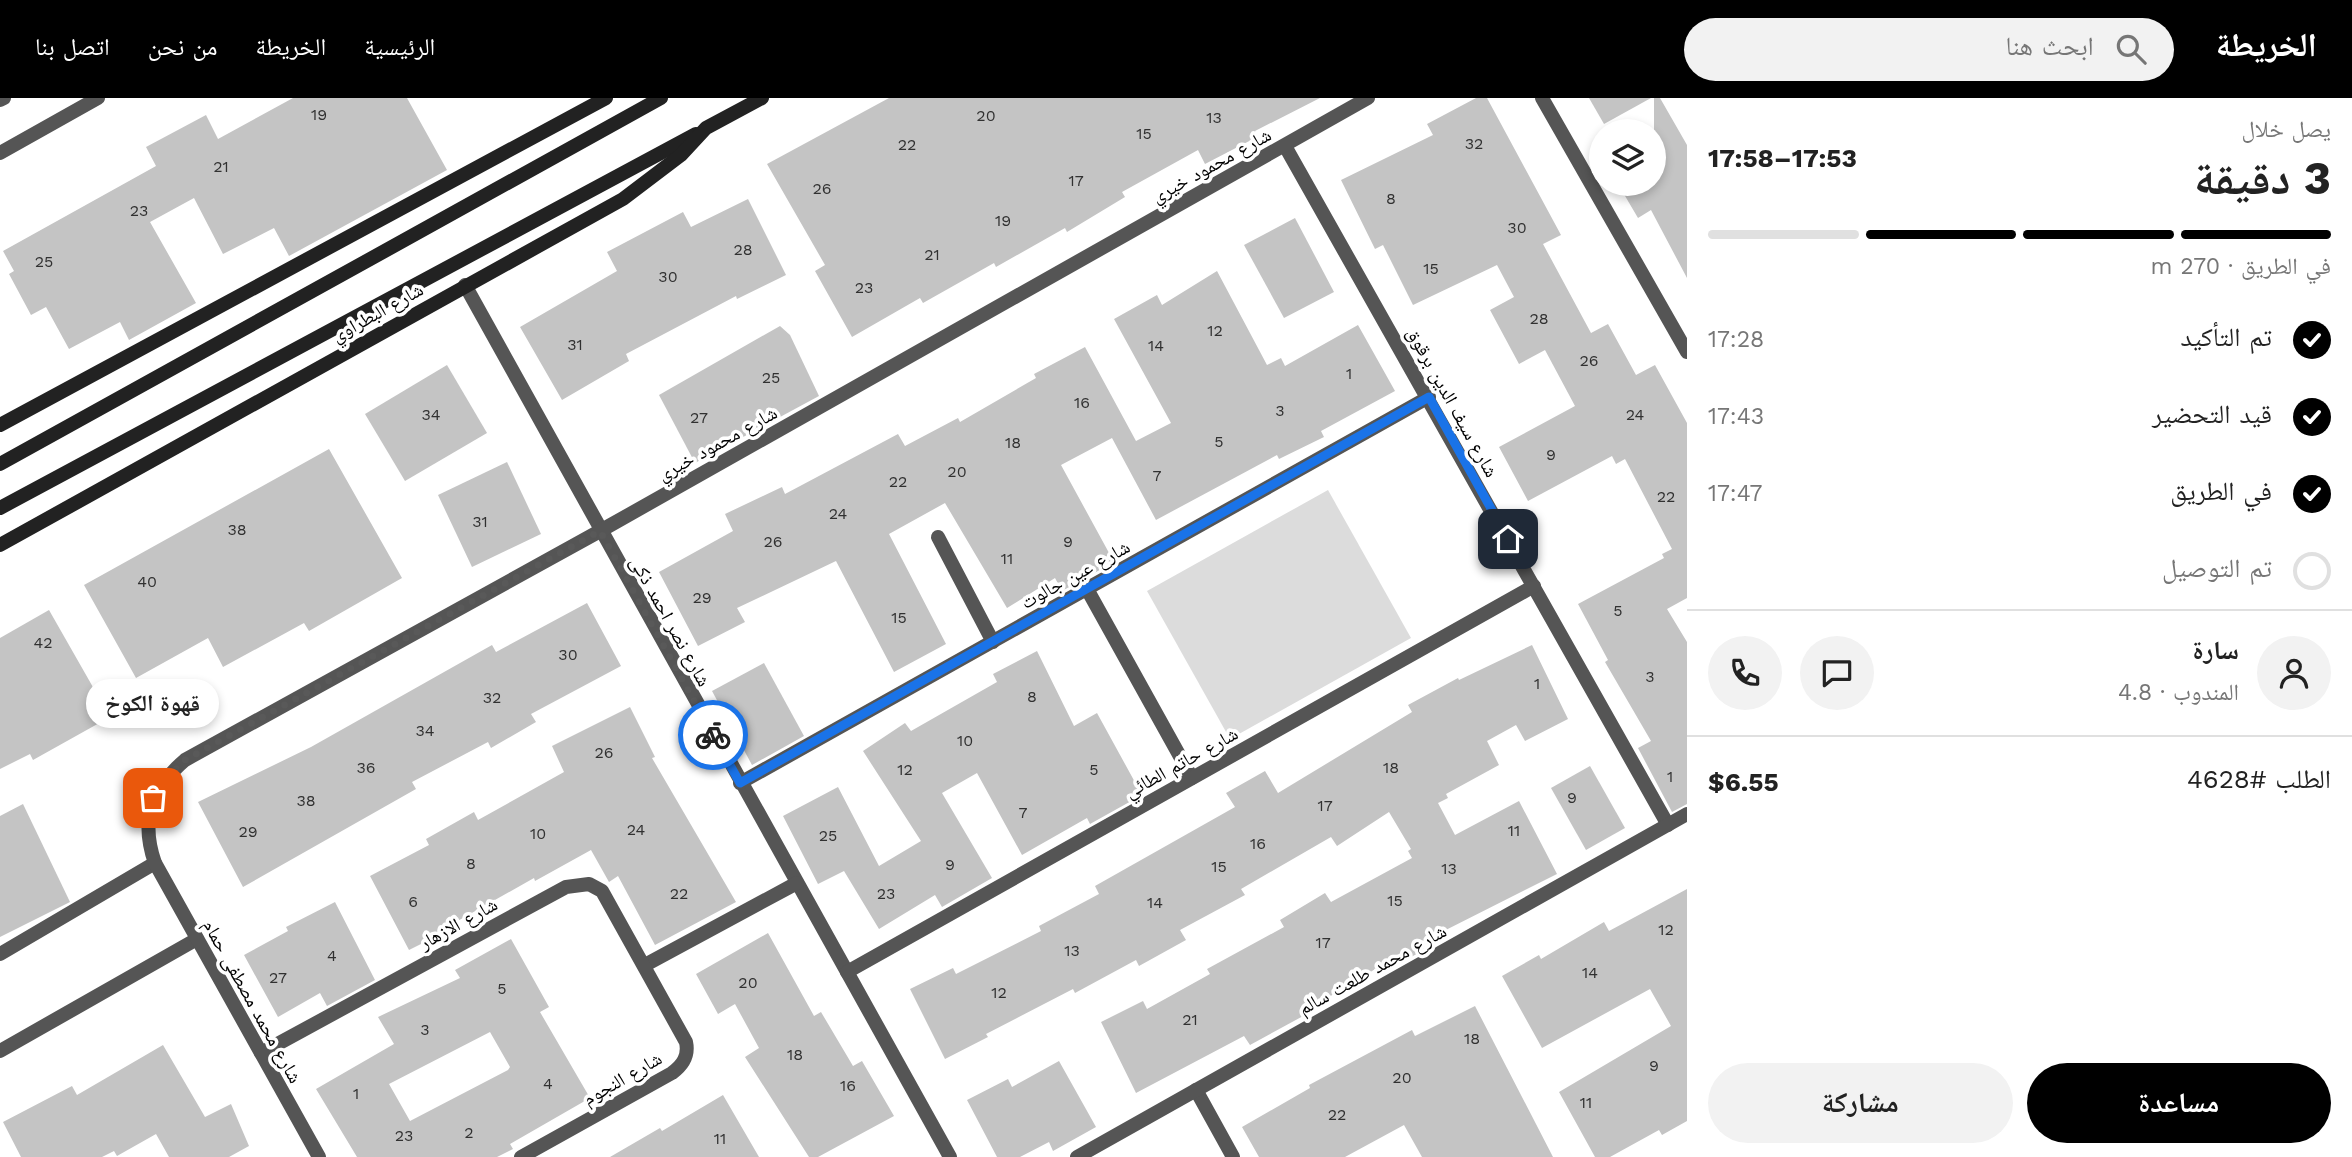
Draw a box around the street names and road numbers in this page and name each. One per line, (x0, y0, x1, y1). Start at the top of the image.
street label: شارع محمود خيري (1147, 123, 1277, 211)
street label: شارع البطراوي (327, 278, 429, 350)
street label: شارع سيف الدين برقوق (1402, 323, 1503, 481)
street label: شارع محمود خيري (653, 401, 783, 489)
street label: شارع عين جالوت (1017, 535, 1134, 614)
street label: شارع نصر احمد ذكى (625, 552, 716, 690)
street label: شارع حاتم الطائي (1121, 722, 1244, 806)
street label: شارع الازهار (414, 893, 501, 955)
street label: شارع محمد مصطفى حمام (196, 915, 307, 1088)
street label: شارع محمد طلعت سالم (1294, 919, 1451, 1021)
street label: شارع النجوم (579, 1047, 667, 1112)

